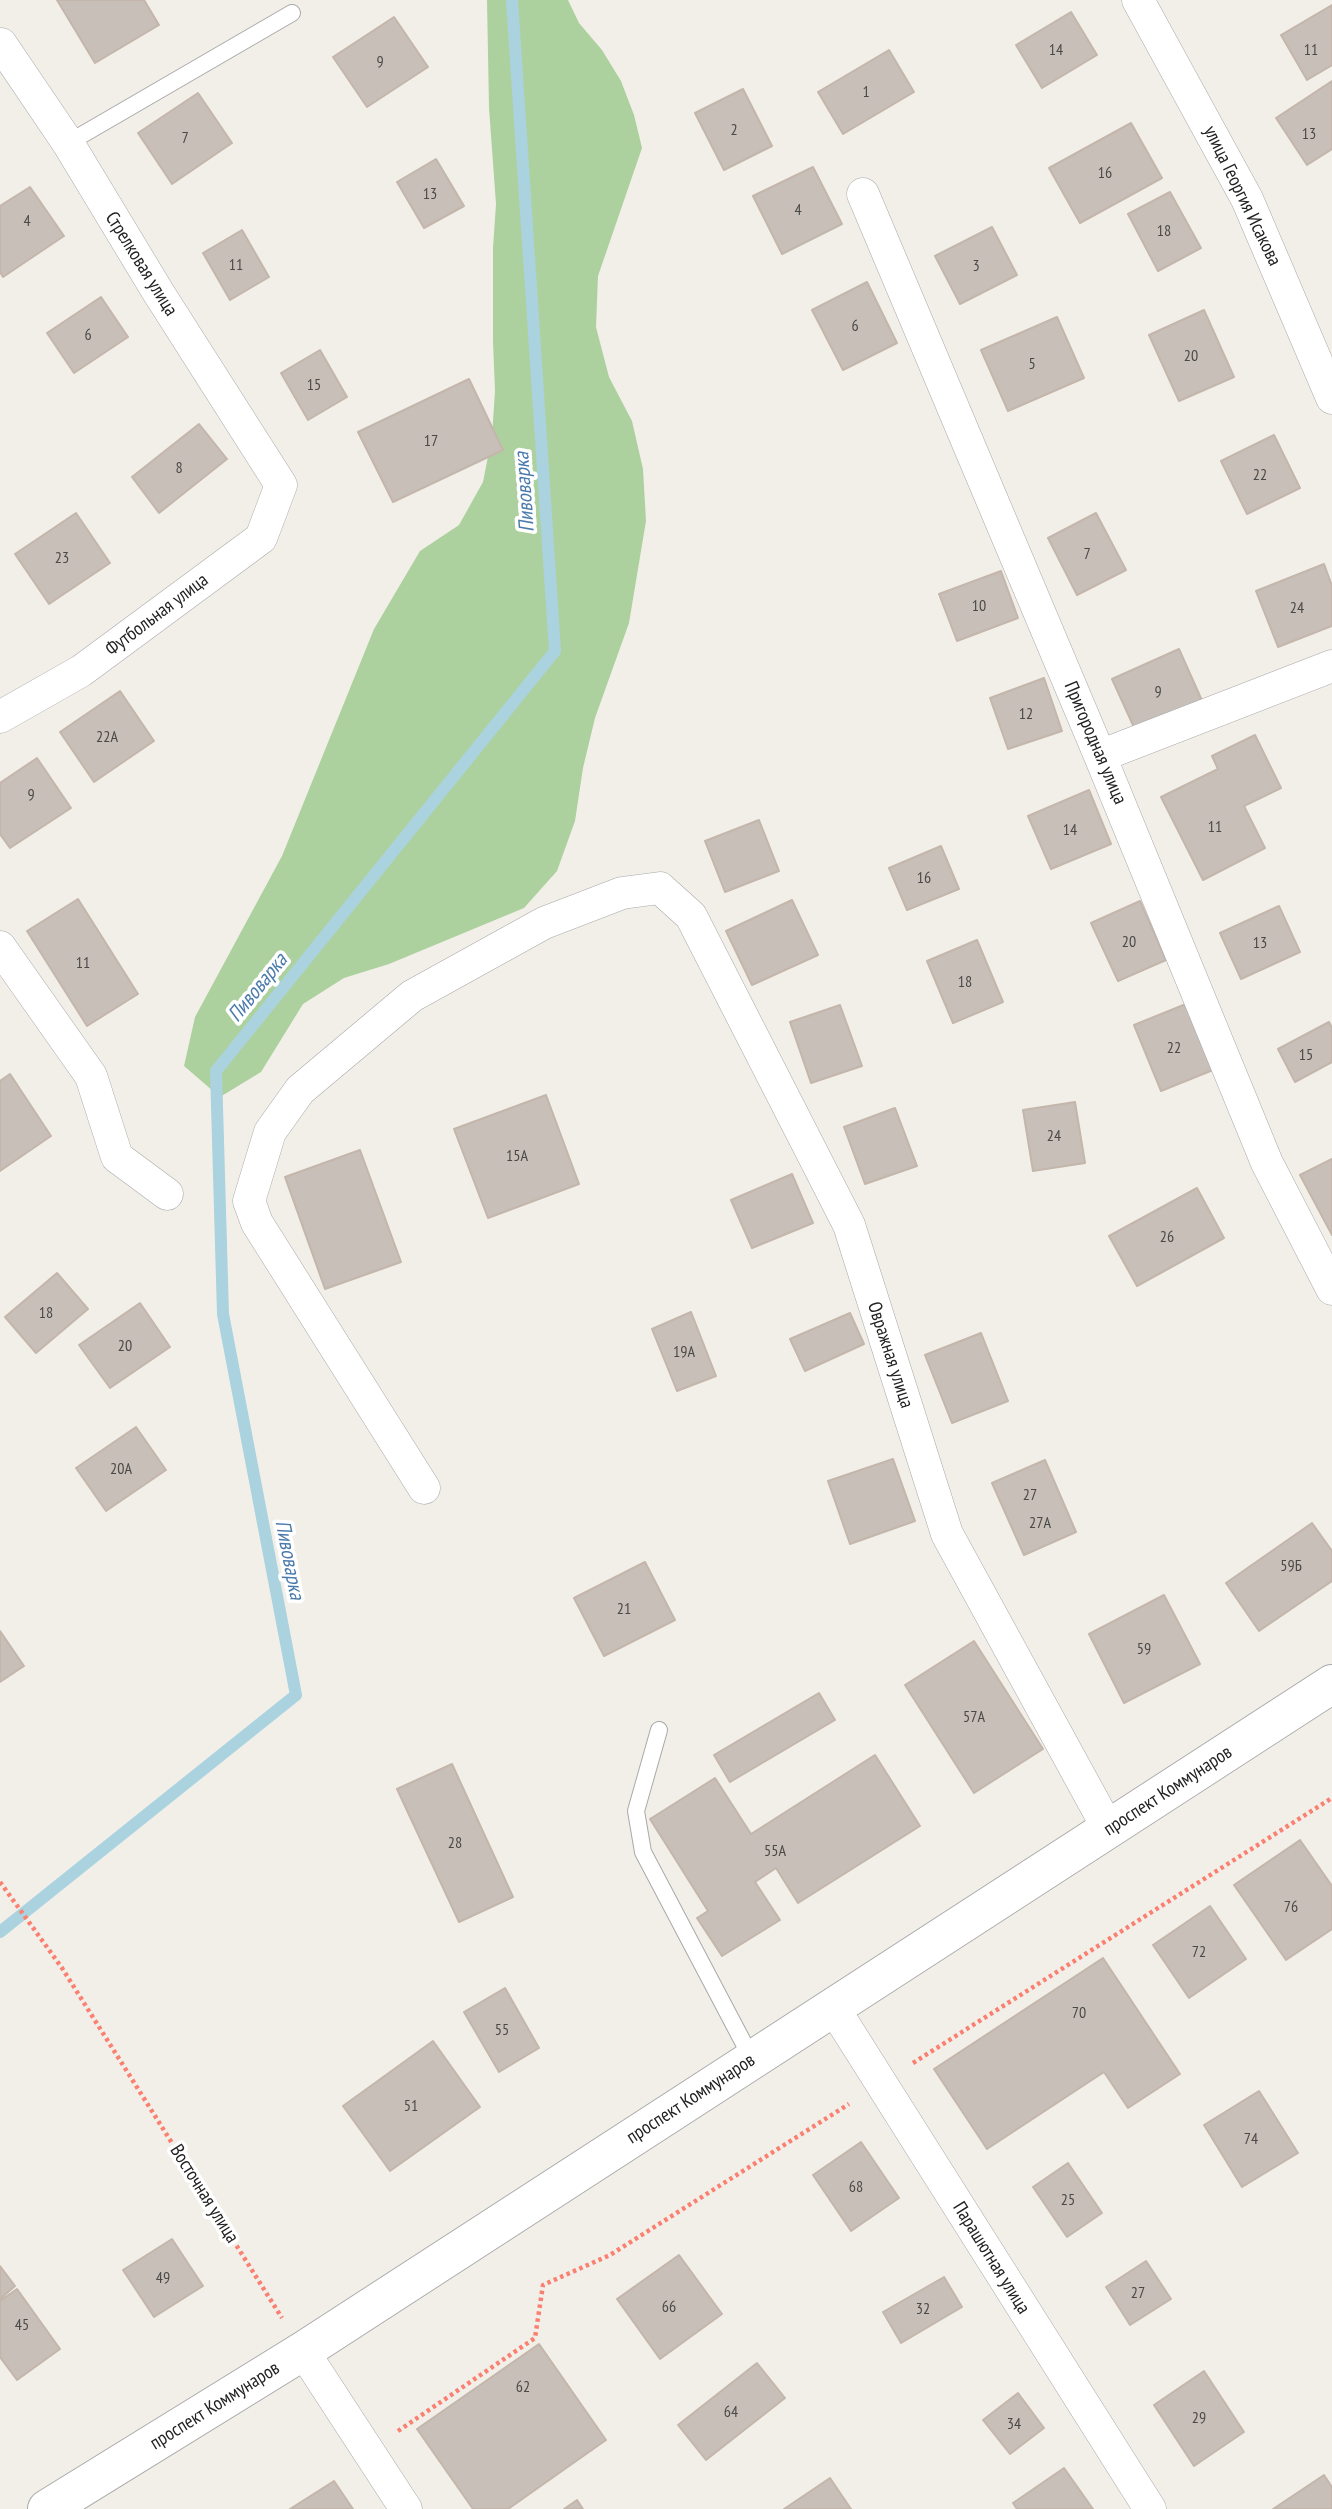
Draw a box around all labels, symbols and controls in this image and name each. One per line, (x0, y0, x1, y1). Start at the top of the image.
house number: 14 (1049, 40, 1063, 60)
house number: 11 (1304, 40, 1318, 60)
house number: 9 (376, 52, 384, 72)
house number: 1 (862, 82, 870, 102)
house number: 2 (730, 120, 738, 140)
street label: улица Георгия Исакова (1198, 122, 1286, 270)
house number: 13 (1302, 124, 1316, 144)
house number: 7 (181, 128, 189, 148)
house number: 16 (1098, 163, 1112, 183)
house number: 13 (423, 184, 437, 204)
house number: 4 (794, 200, 802, 220)
street label: Стрелковая улица (100, 208, 182, 320)
house number: 4 (23, 211, 31, 231)
house number: 18 (1157, 221, 1171, 241)
house number: 11 (229, 255, 243, 275)
house number: 3 (972, 256, 980, 276)
house number: 6 (851, 316, 859, 336)
house number: 6 (84, 325, 92, 345)
house number: 20 (1184, 346, 1198, 366)
house number: 5 (1028, 354, 1036, 374)
house number: 15 (307, 375, 321, 395)
house number: 17 (424, 431, 438, 451)
water label: Пивоварка (510, 451, 540, 533)
house number: 8 (175, 458, 183, 478)
house number: 22 (1253, 465, 1267, 485)
house number: 7 (1083, 544, 1091, 564)
house number: 23 (55, 548, 69, 568)
street label: Футбольная улица (101, 569, 213, 661)
house number: 10 (972, 596, 986, 616)
house number: 24 (1290, 598, 1304, 618)
street label: Пригородная улица (1059, 678, 1131, 808)
house number: 9 (1154, 682, 1162, 702)
house number: 12 (1019, 704, 1033, 724)
house number: 22А (96, 727, 118, 747)
house number: 9 (27, 785, 35, 805)
house number: 11 (1208, 817, 1222, 837)
house number: 14 (1063, 820, 1077, 840)
house number: 16 (917, 868, 931, 888)
house number: 20 (1122, 932, 1136, 952)
house number: 13 (1253, 933, 1267, 953)
water label: Пивоварка (223, 949, 293, 1027)
house number: 11 (76, 953, 90, 973)
house number: 18 (958, 972, 972, 992)
house number: 22 (1167, 1038, 1181, 1058)
house number: 15 (1299, 1045, 1313, 1065)
house number: 24 (1047, 1126, 1061, 1146)
house number: 15А (506, 1146, 528, 1166)
house number: 26 (1160, 1227, 1174, 1247)
street label: Овражная улица (862, 1299, 918, 1411)
house number: 18 (39, 1303, 53, 1323)
house number: 20 (118, 1336, 132, 1356)
house number: 19А (673, 1342, 695, 1362)
house number: 20А (110, 1459, 132, 1479)
house number: 27 (1023, 1485, 1037, 1505)
house number: 27А (1029, 1513, 1051, 1533)
water label: Пивоварка (269, 1518, 309, 1602)
house number: 59Б (1280, 1556, 1302, 1576)
house number: 21 (617, 1599, 631, 1619)
house number: 59 (1137, 1639, 1151, 1659)
house number: 57А (963, 1707, 985, 1727)
street label: проспект Коммунаров (1100, 1741, 1236, 1841)
house number: 28 (448, 1833, 462, 1853)
house number: 55А (764, 1841, 786, 1861)
house number: 76 (1284, 1897, 1298, 1917)
house number: 72 (1192, 1942, 1206, 1962)
house number: 70 (1072, 2003, 1086, 2023)
house number: 55 (495, 2020, 509, 2040)
street label: проспект Коммунаров (623, 2049, 759, 2149)
house number: 51 (404, 2096, 418, 2116)
house number: 74 (1244, 2129, 1258, 2149)
street label: Восточная улица (165, 2141, 243, 2247)
house number: 68 (849, 2177, 863, 2197)
house number: 25 (1061, 2190, 1075, 2210)
street label: Парашютная улица (947, 2198, 1035, 2318)
house number: 49 (156, 2268, 170, 2288)
house number: 27 (1131, 2283, 1145, 2303)
house number: 66 (662, 2297, 676, 2317)
house number: 32 (916, 2299, 930, 2319)
house number: 45 (15, 2315, 29, 2335)
street label: проспект Коммунаров (146, 2357, 284, 2455)
house number: 62 (516, 2377, 530, 2397)
house number: 64 (724, 2402, 738, 2422)
house number: 29 (1192, 2408, 1206, 2428)
house number: 34 (1007, 2414, 1021, 2434)

